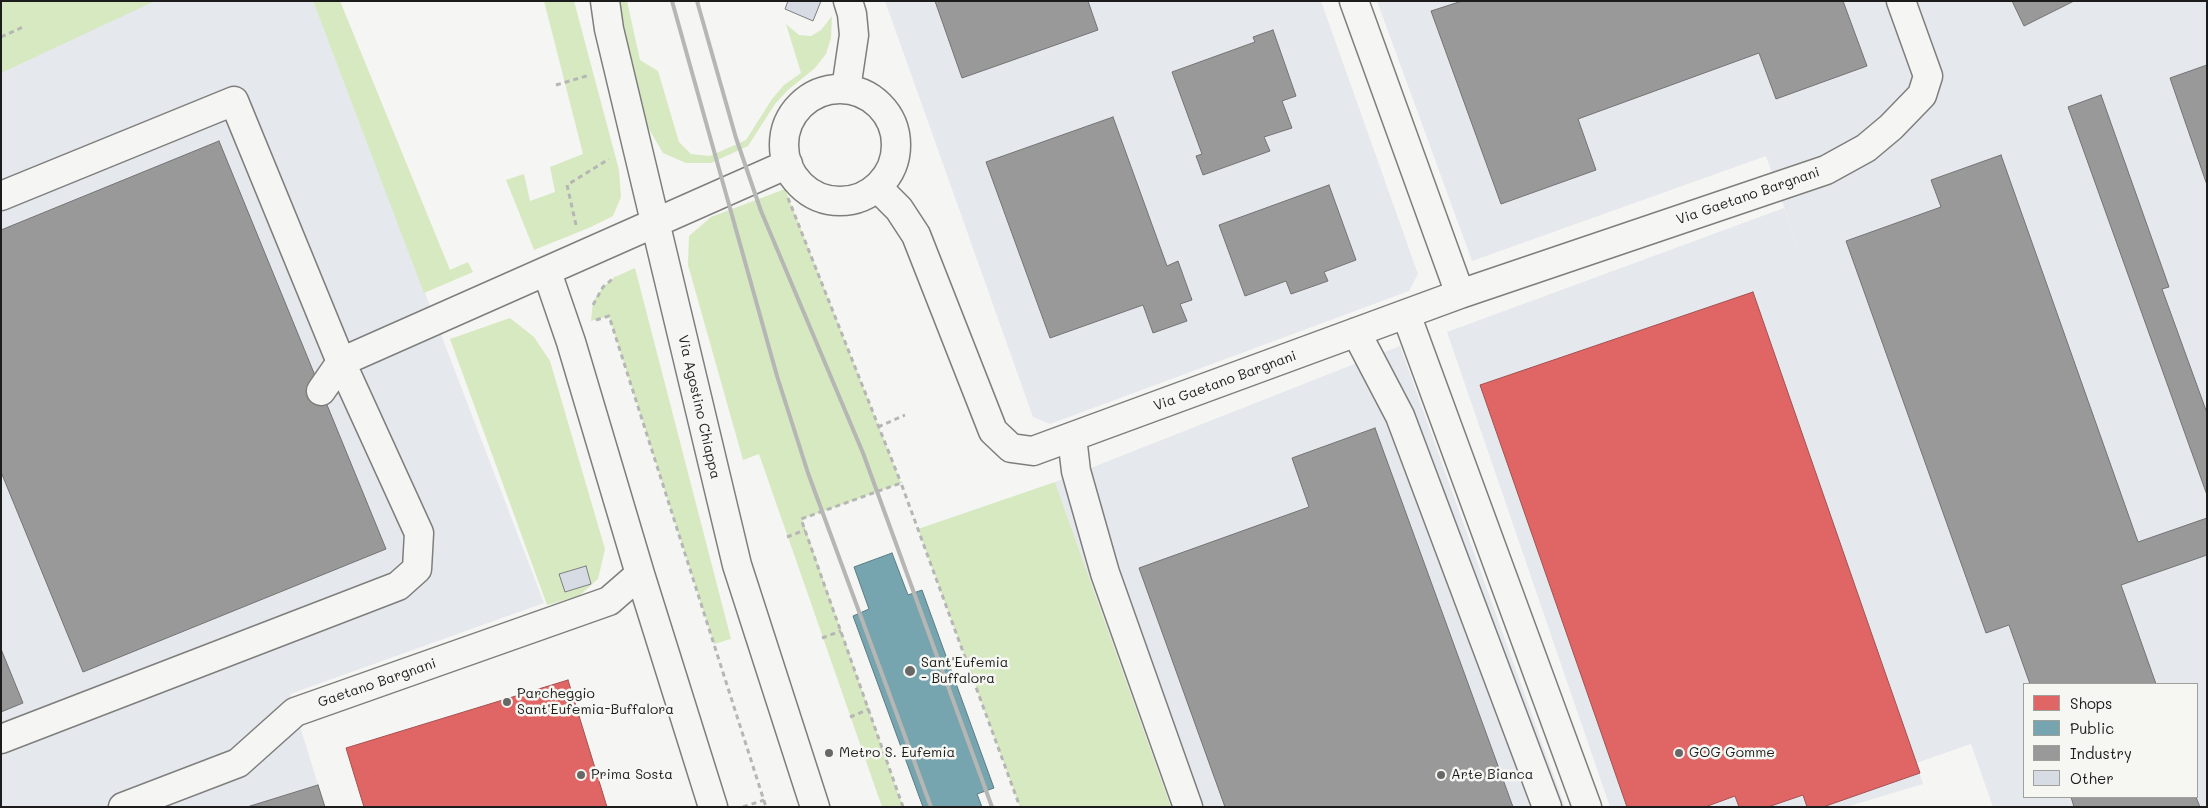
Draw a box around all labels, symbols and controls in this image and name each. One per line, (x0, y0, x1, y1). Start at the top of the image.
street label: Via Gaetano Bargnani (1674, 164, 1822, 228)
street label: Via Agostino Chiappa (674, 333, 724, 481)
street label: Via Gaetano Bargnani (1151, 347, 1299, 415)
street label: Gaetano Bargnani (316, 655, 438, 711)
place label: Sant'Eufemia - Buffalora (921, 655, 1009, 688)
marker: Sant'Eufemia - Buffalora (903, 664, 917, 678)
legend (2023, 683, 2198, 798)
place label: Parcheggio Sant'Eufemia-Buffalora (517, 686, 674, 719)
text: Shops (2070, 693, 2112, 713)
marker: Parcheggio Sant'Eufemia-Buffalora (501, 696, 513, 708)
text: Public (2070, 718, 2114, 738)
text: Industry (2070, 743, 2132, 763)
place label: Metro S. Eufemia (839, 745, 955, 761)
place label: GOG Gomme (1689, 745, 1775, 761)
marker: Metro S. Eufemia (823, 747, 835, 759)
marker: GOG Gomme (1673, 747, 1685, 759)
place label: Prima Sosta (591, 767, 673, 783)
place label: Arte Bianca (1451, 767, 1533, 783)
text: Other (2070, 768, 2114, 788)
marker: Prima Sosta (575, 769, 587, 781)
marker: Arte Bianca (1435, 769, 1447, 781)

